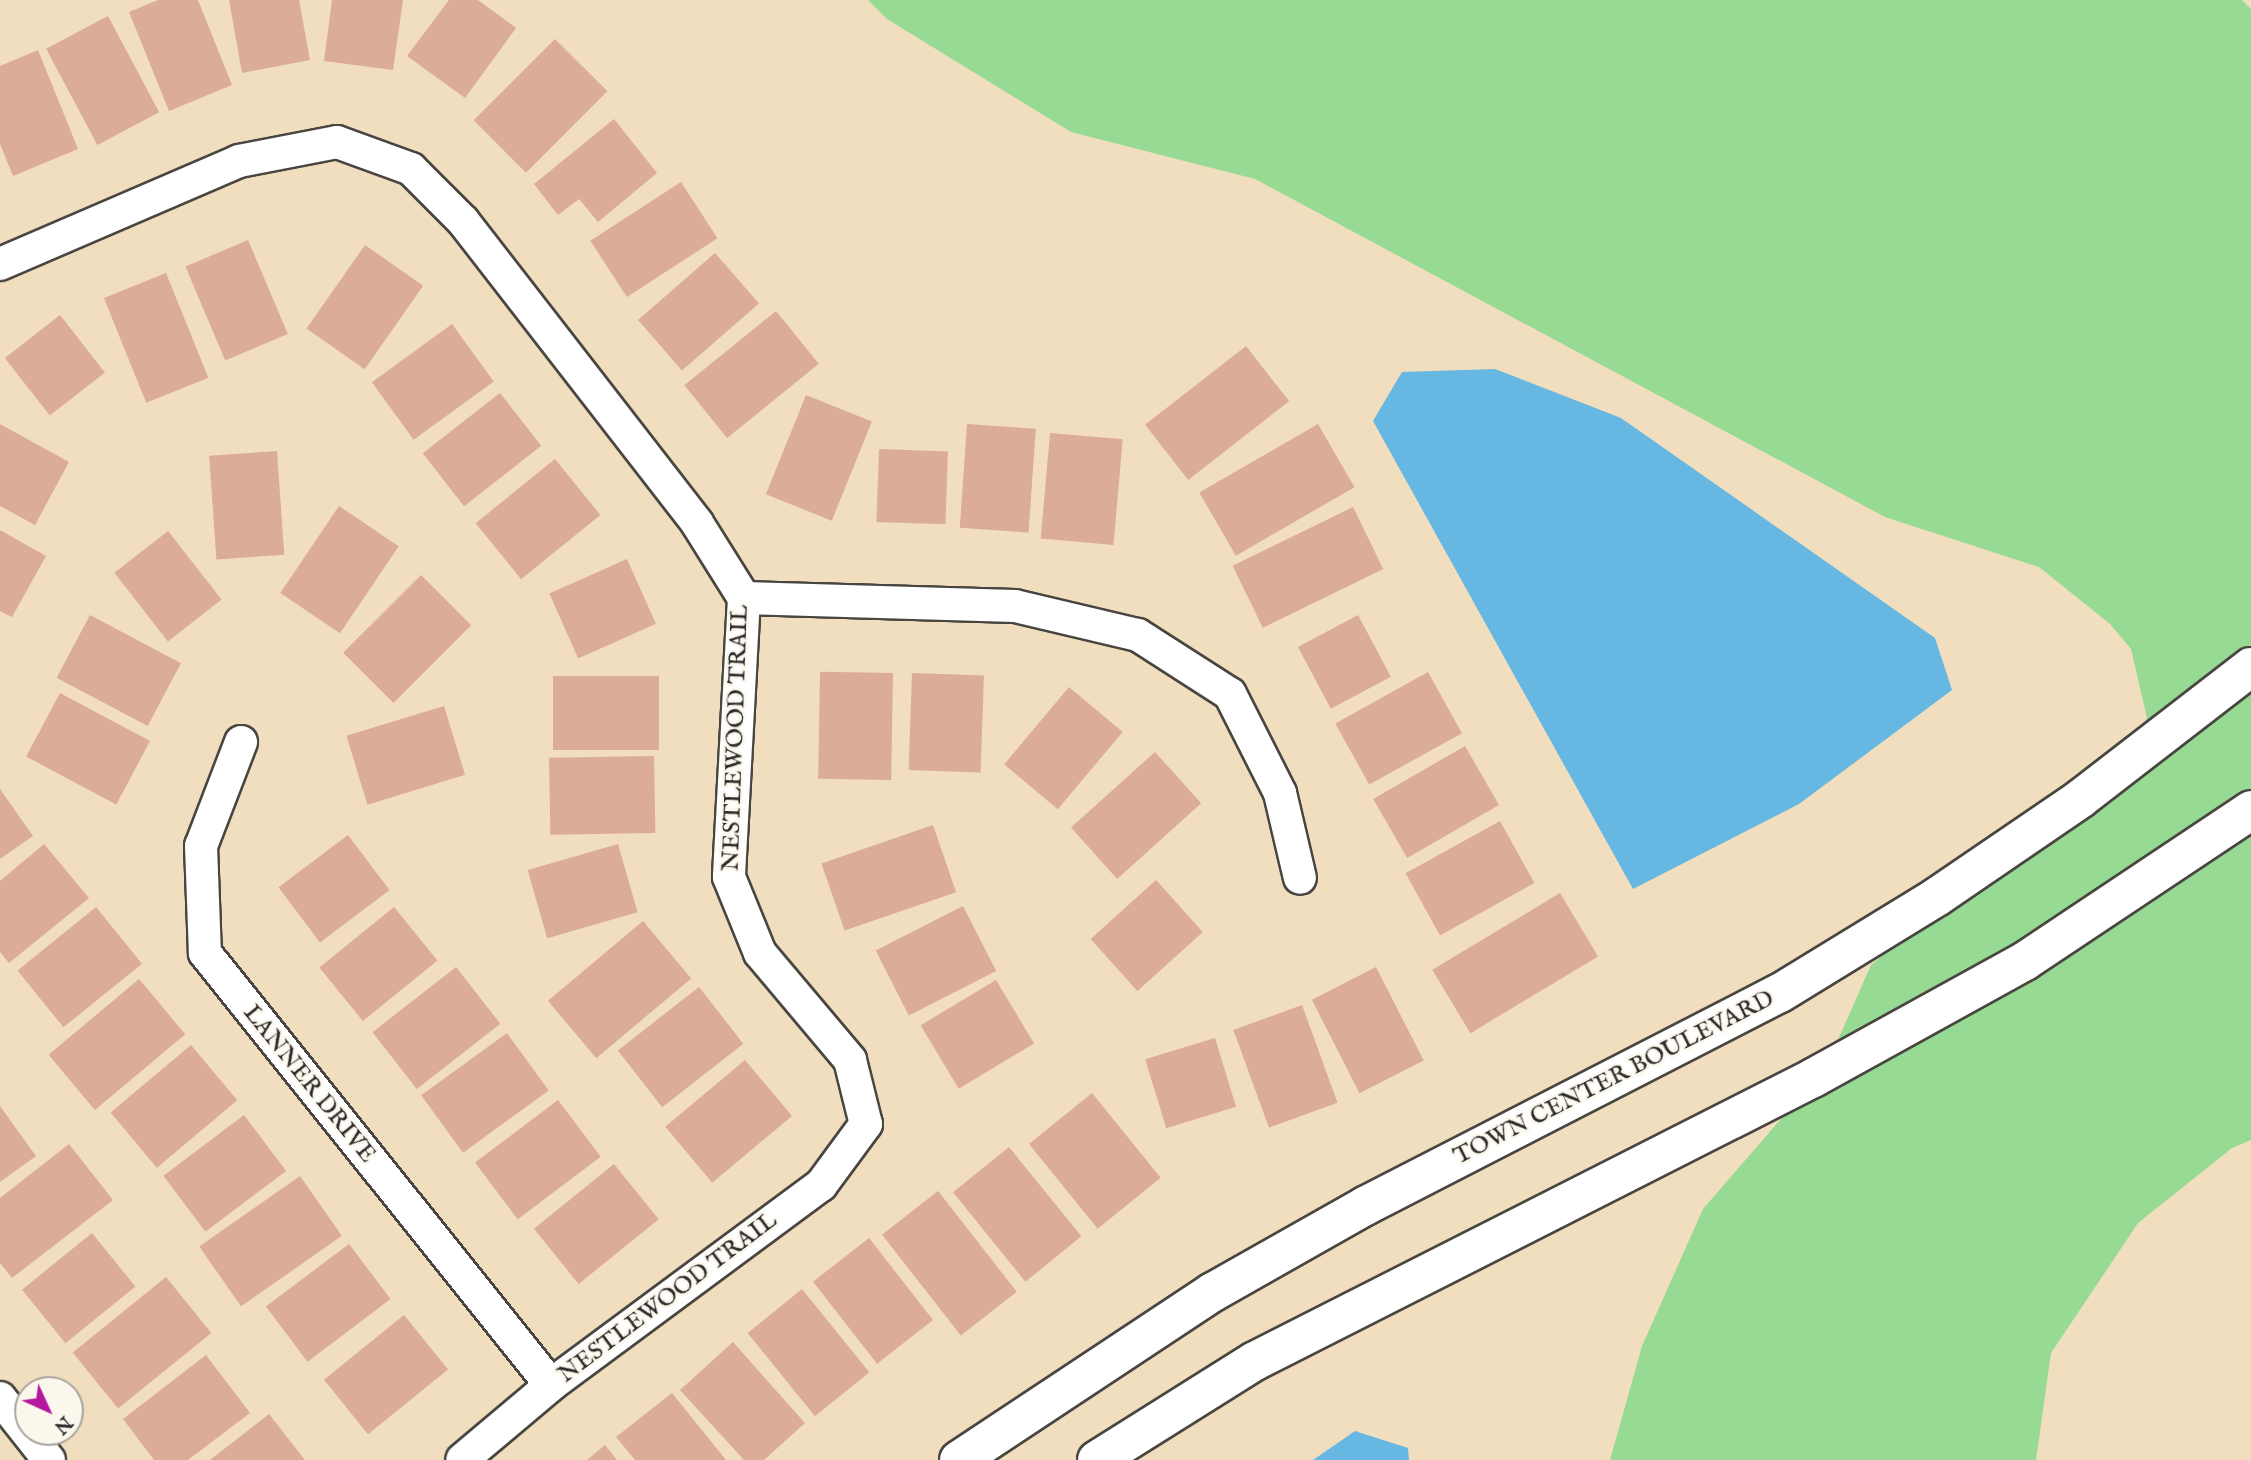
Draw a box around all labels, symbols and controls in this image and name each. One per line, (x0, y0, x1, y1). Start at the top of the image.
street label: NESTLEWOOD TRAIL (717, 604, 755, 872)
street label: TOWN CENTER BOULEVARD (1449, 984, 1779, 1172)
street label: LANNER DRIVE (237, 999, 381, 1169)
street label: NESTLEWOOD TRAIL (553, 1206, 783, 1390)
north arrow (14, 1376, 84, 1446)
text: N (48, 1410, 77, 1439)

